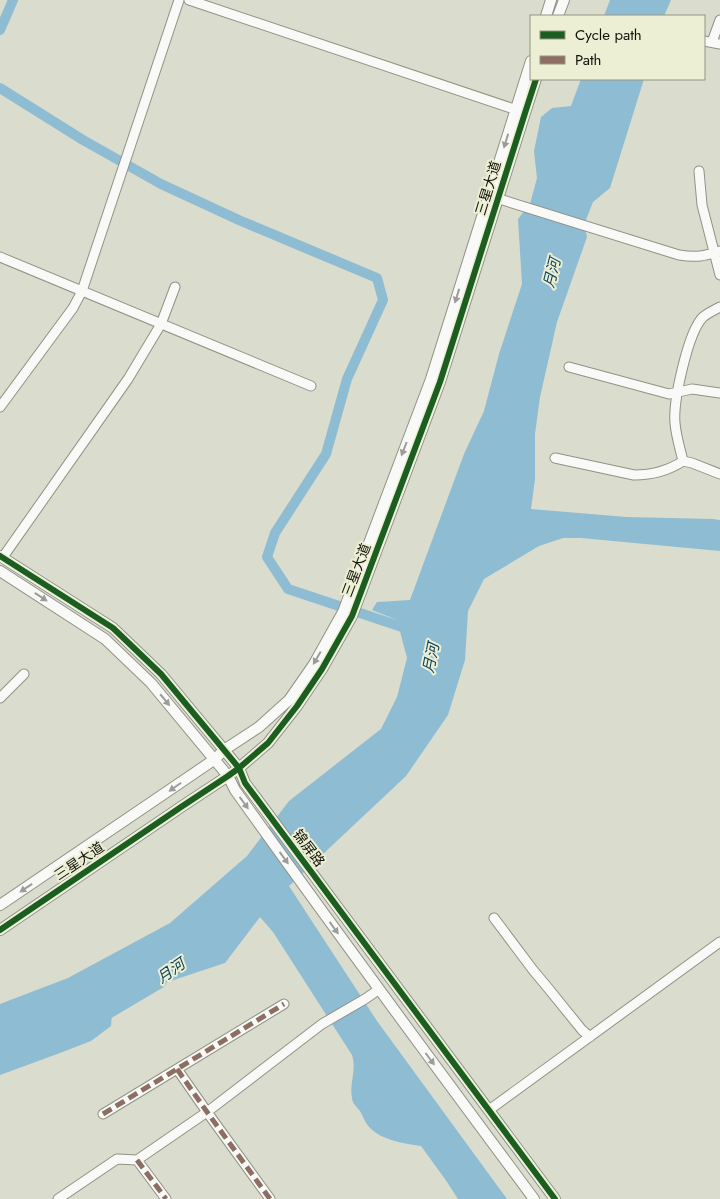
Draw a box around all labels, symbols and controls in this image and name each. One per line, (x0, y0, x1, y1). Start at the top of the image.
legend (530, 15, 705, 80)
text: Cycle path (575, 24, 642, 46)
text: Path (575, 49, 601, 71)
one-way arrow (501, 133, 509, 148)
street label: 三星大道 (470, 158, 506, 218)
water label: 月河 (538, 253, 567, 290)
one-way arrow (453, 288, 461, 303)
one-way arrow (400, 442, 408, 456)
street label: 三星大道 (337, 540, 375, 600)
one-way arrow (34, 593, 48, 602)
water label: 月河 (417, 638, 445, 675)
one-way arrow (313, 651, 321, 666)
one-way arrow (160, 693, 171, 706)
one-way arrow (168, 782, 181, 792)
one-way arrow (239, 796, 249, 810)
street label: 锦屏路 (288, 825, 330, 871)
street label: 三星大道 (50, 837, 108, 885)
one-way arrow (278, 851, 289, 864)
one-way arrow (19, 883, 32, 893)
one-way arrow (329, 921, 339, 935)
water label: 月河 (152, 952, 192, 989)
one-way arrow (425, 1052, 435, 1066)

